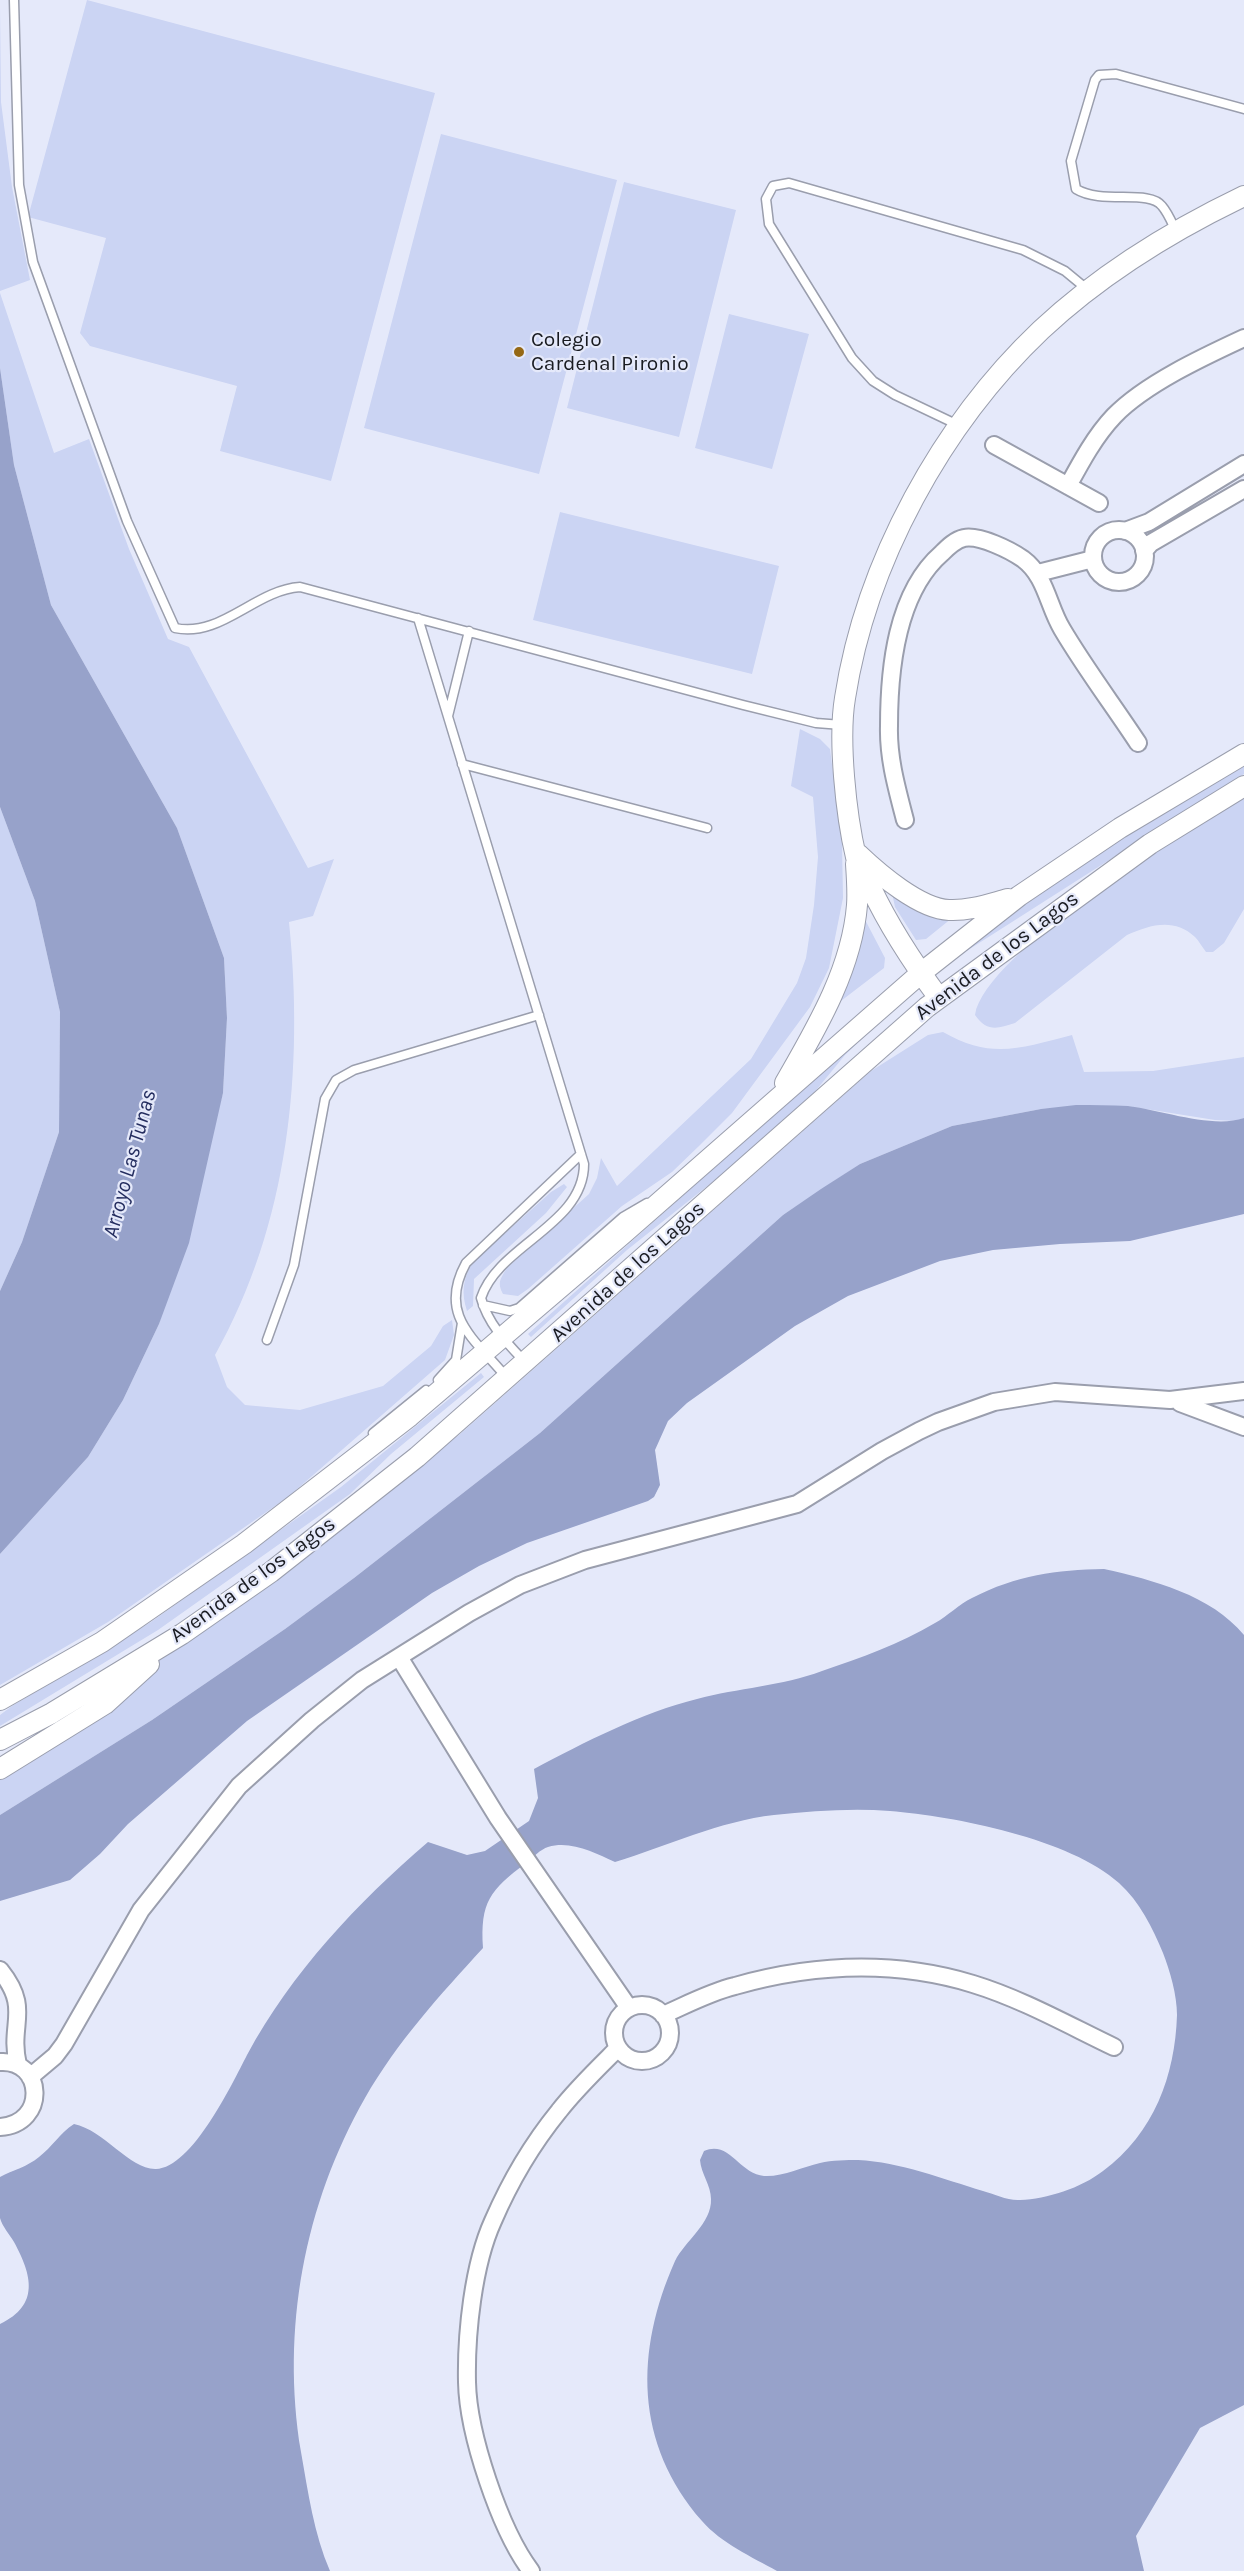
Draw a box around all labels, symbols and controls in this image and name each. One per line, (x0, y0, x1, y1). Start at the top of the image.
place label: Colegio Cardenal Pironio (531, 327, 689, 377)
marker: Colegio Cardenal Pironio (512, 345, 526, 359)
street label: Avenida de los Lagos (910, 886, 1084, 1026)
water label: Arroyo Las Tunas (98, 1087, 162, 1241)
street label: Avenida de los Lagos (546, 1196, 710, 1348)
street label: Avenida de los Lagos (165, 1512, 341, 1648)

